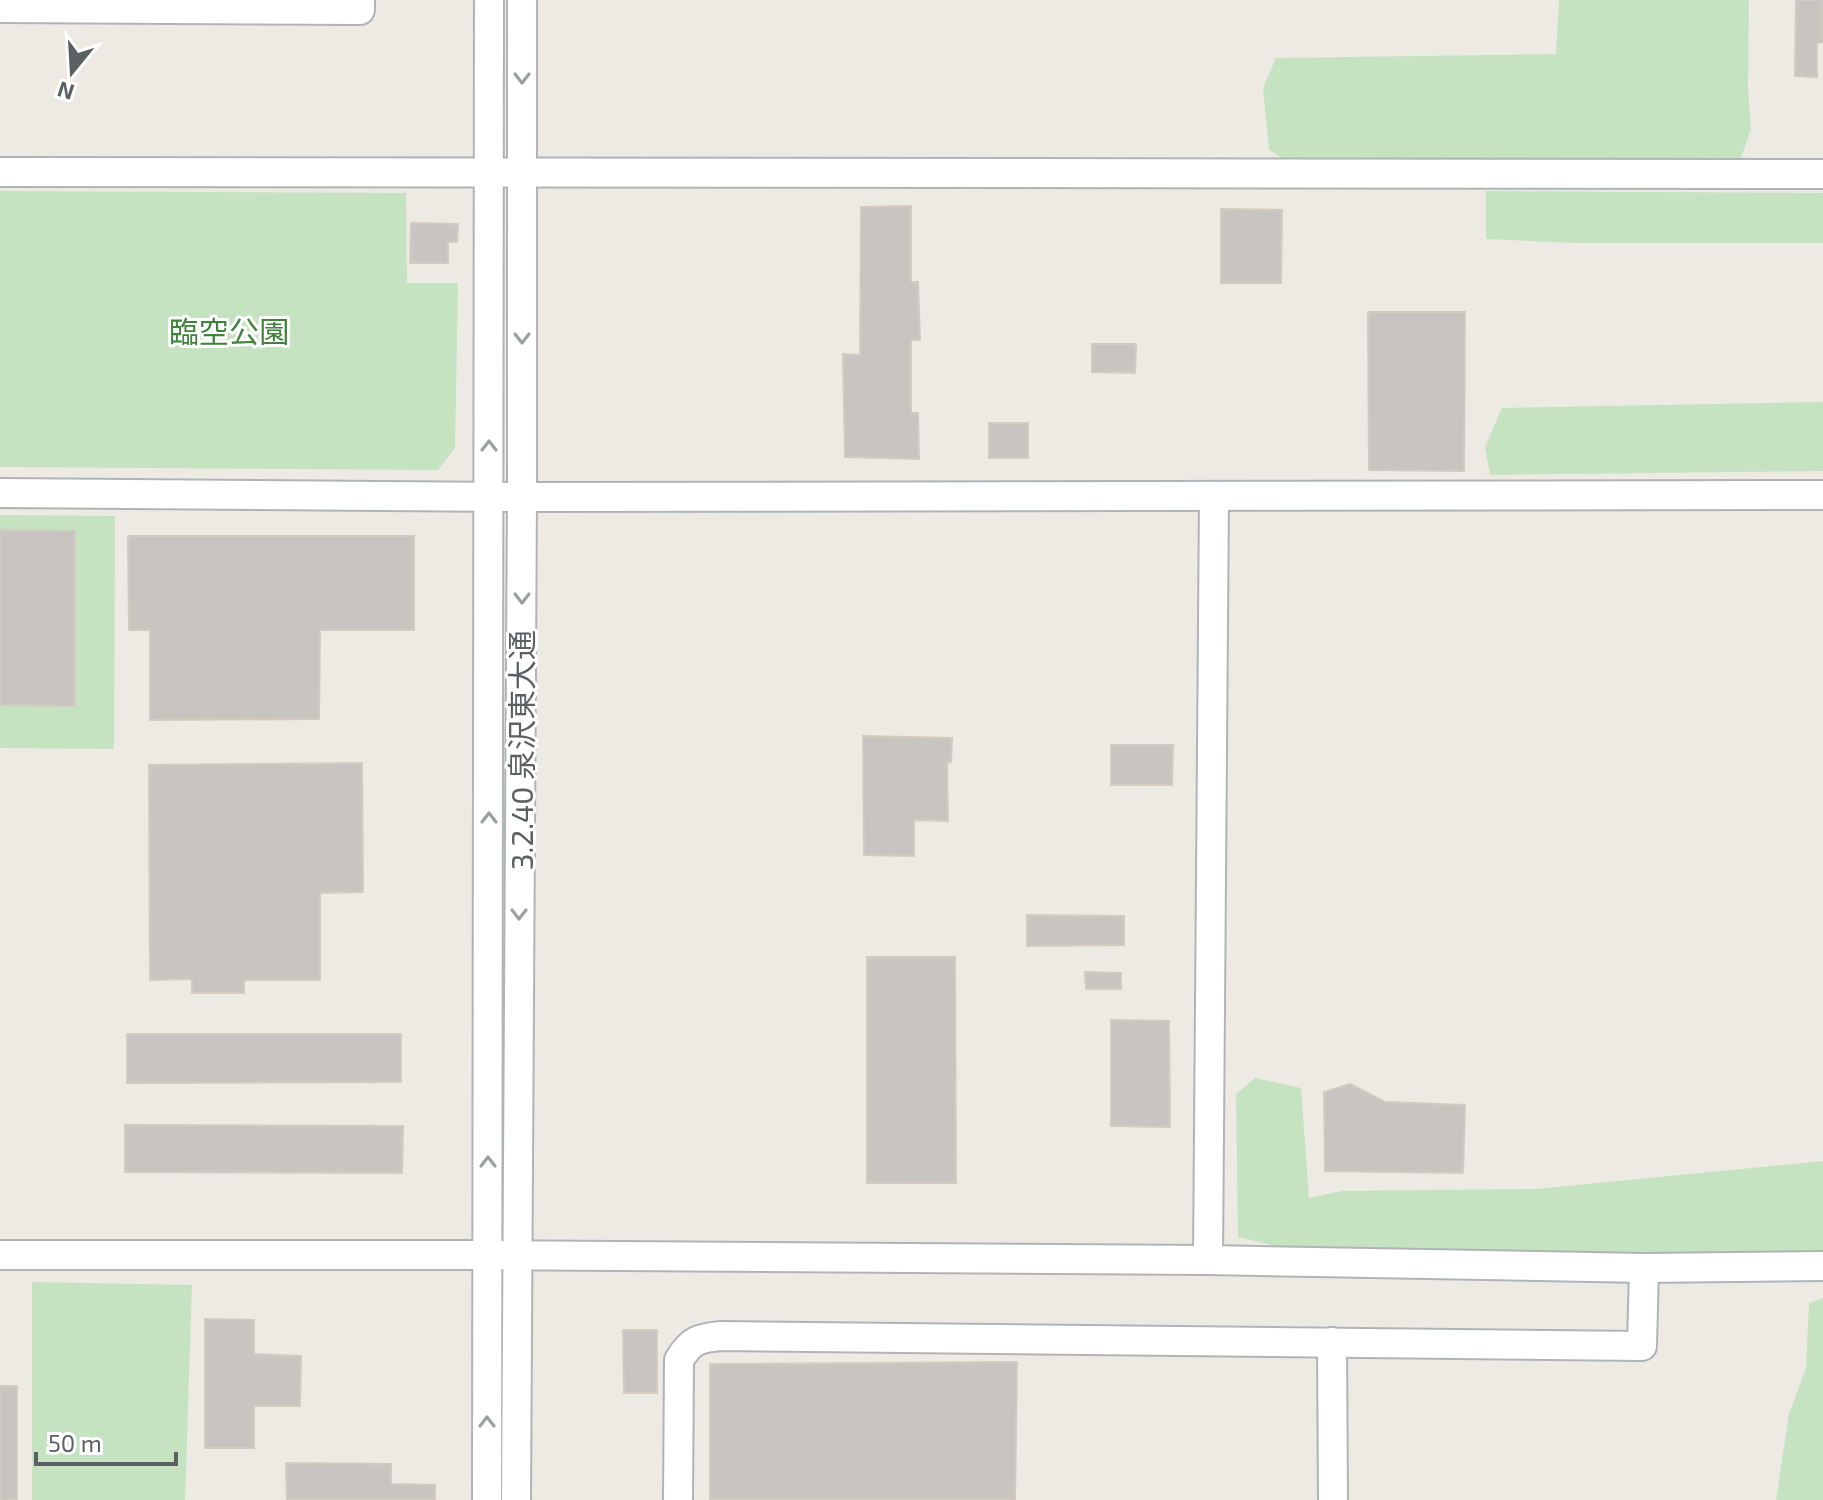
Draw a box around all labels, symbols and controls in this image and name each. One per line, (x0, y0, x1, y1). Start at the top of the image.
north arrow (32, 32, 112, 112)
one-way arrow (513, 72, 531, 85)
text: N (54, 77, 77, 107)
park label: 臨空公園 (169, 313, 289, 349)
one-way arrow (513, 332, 531, 345)
one-way arrow (480, 439, 498, 452)
one-way arrow (513, 592, 531, 605)
street label: 3.2.40 泉沢東大通 (503, 630, 539, 870)
one-way arrow (480, 811, 498, 824)
one-way arrow (511, 908, 528, 921)
one-way arrow (479, 1155, 497, 1168)
one-way arrow (478, 1415, 496, 1428)
scale bar (36, 1416, 176, 1466)
text: 50 m (48, 1428, 102, 1457)

